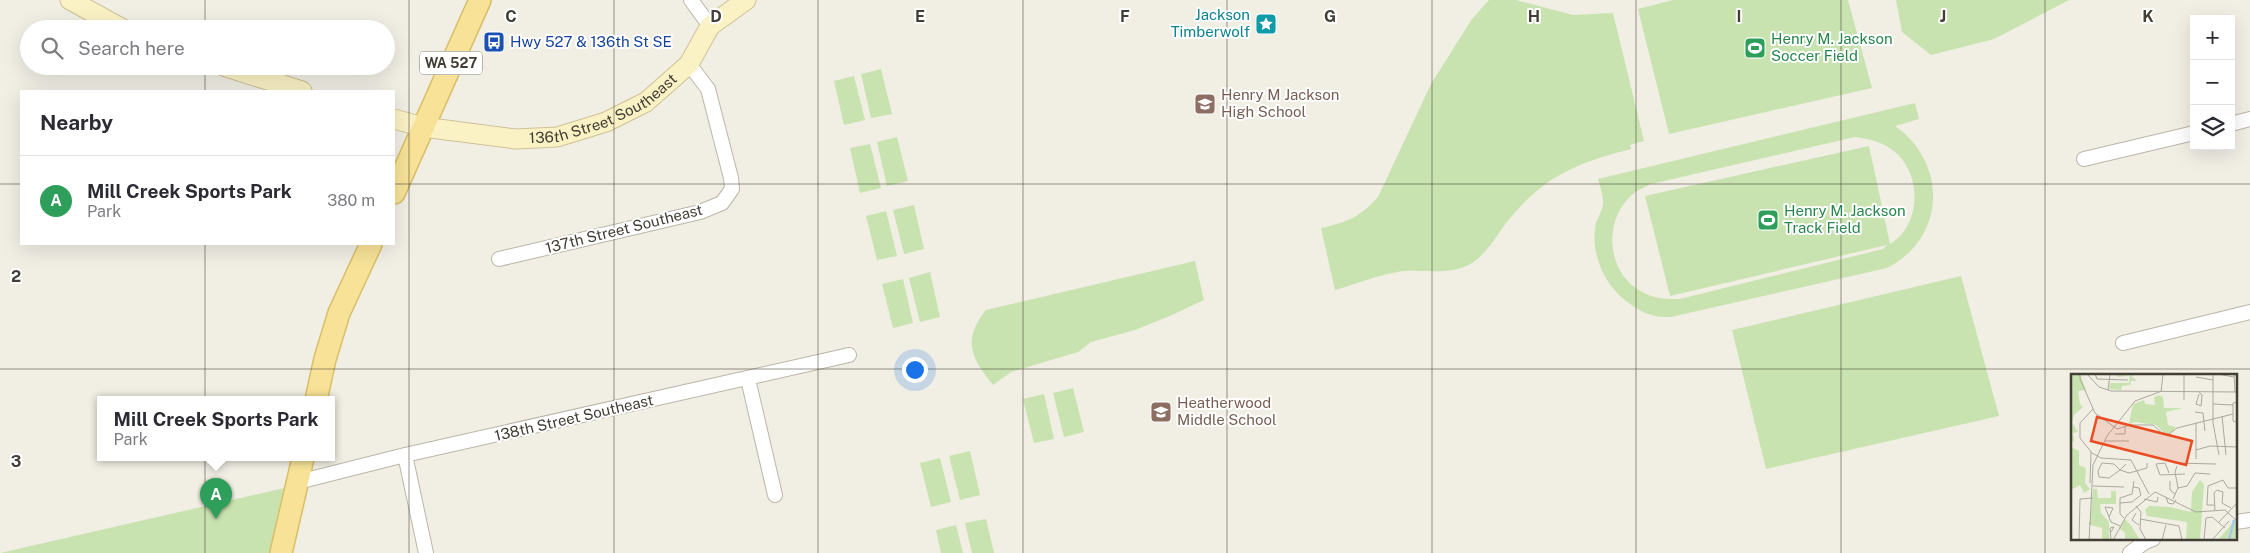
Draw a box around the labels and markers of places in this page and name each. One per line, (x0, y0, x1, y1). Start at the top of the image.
place label: Jackson Timberwolf (1171, 6, 1250, 40)
place icon: Jackson Timberwolf (1254, 12, 1278, 36)
bus stop icon: Hwy 527 & 136th St SE (482, 30, 506, 54)
place label: Henry M. Jackson Soccer Field (1771, 30, 1893, 64)
place label: Hwy 527 & 136th St SE (510, 33, 672, 50)
sports icon: Henry M. Jackson Soccer Field (1743, 36, 1767, 60)
place label: Henry M Jackson High School (1221, 86, 1339, 120)
school or university icon: Henry M Jackson High School (1193, 92, 1217, 116)
place label: Henry M. Jackson Track Field (1784, 202, 1906, 236)
sports icon: Henry M. Jackson Track Field (1756, 208, 1780, 232)
place label: Heatherwood Middle School (1177, 394, 1276, 428)
school or university icon: Heatherwood Middle School (1149, 400, 1173, 424)
pin: A (200, 478, 232, 519)

